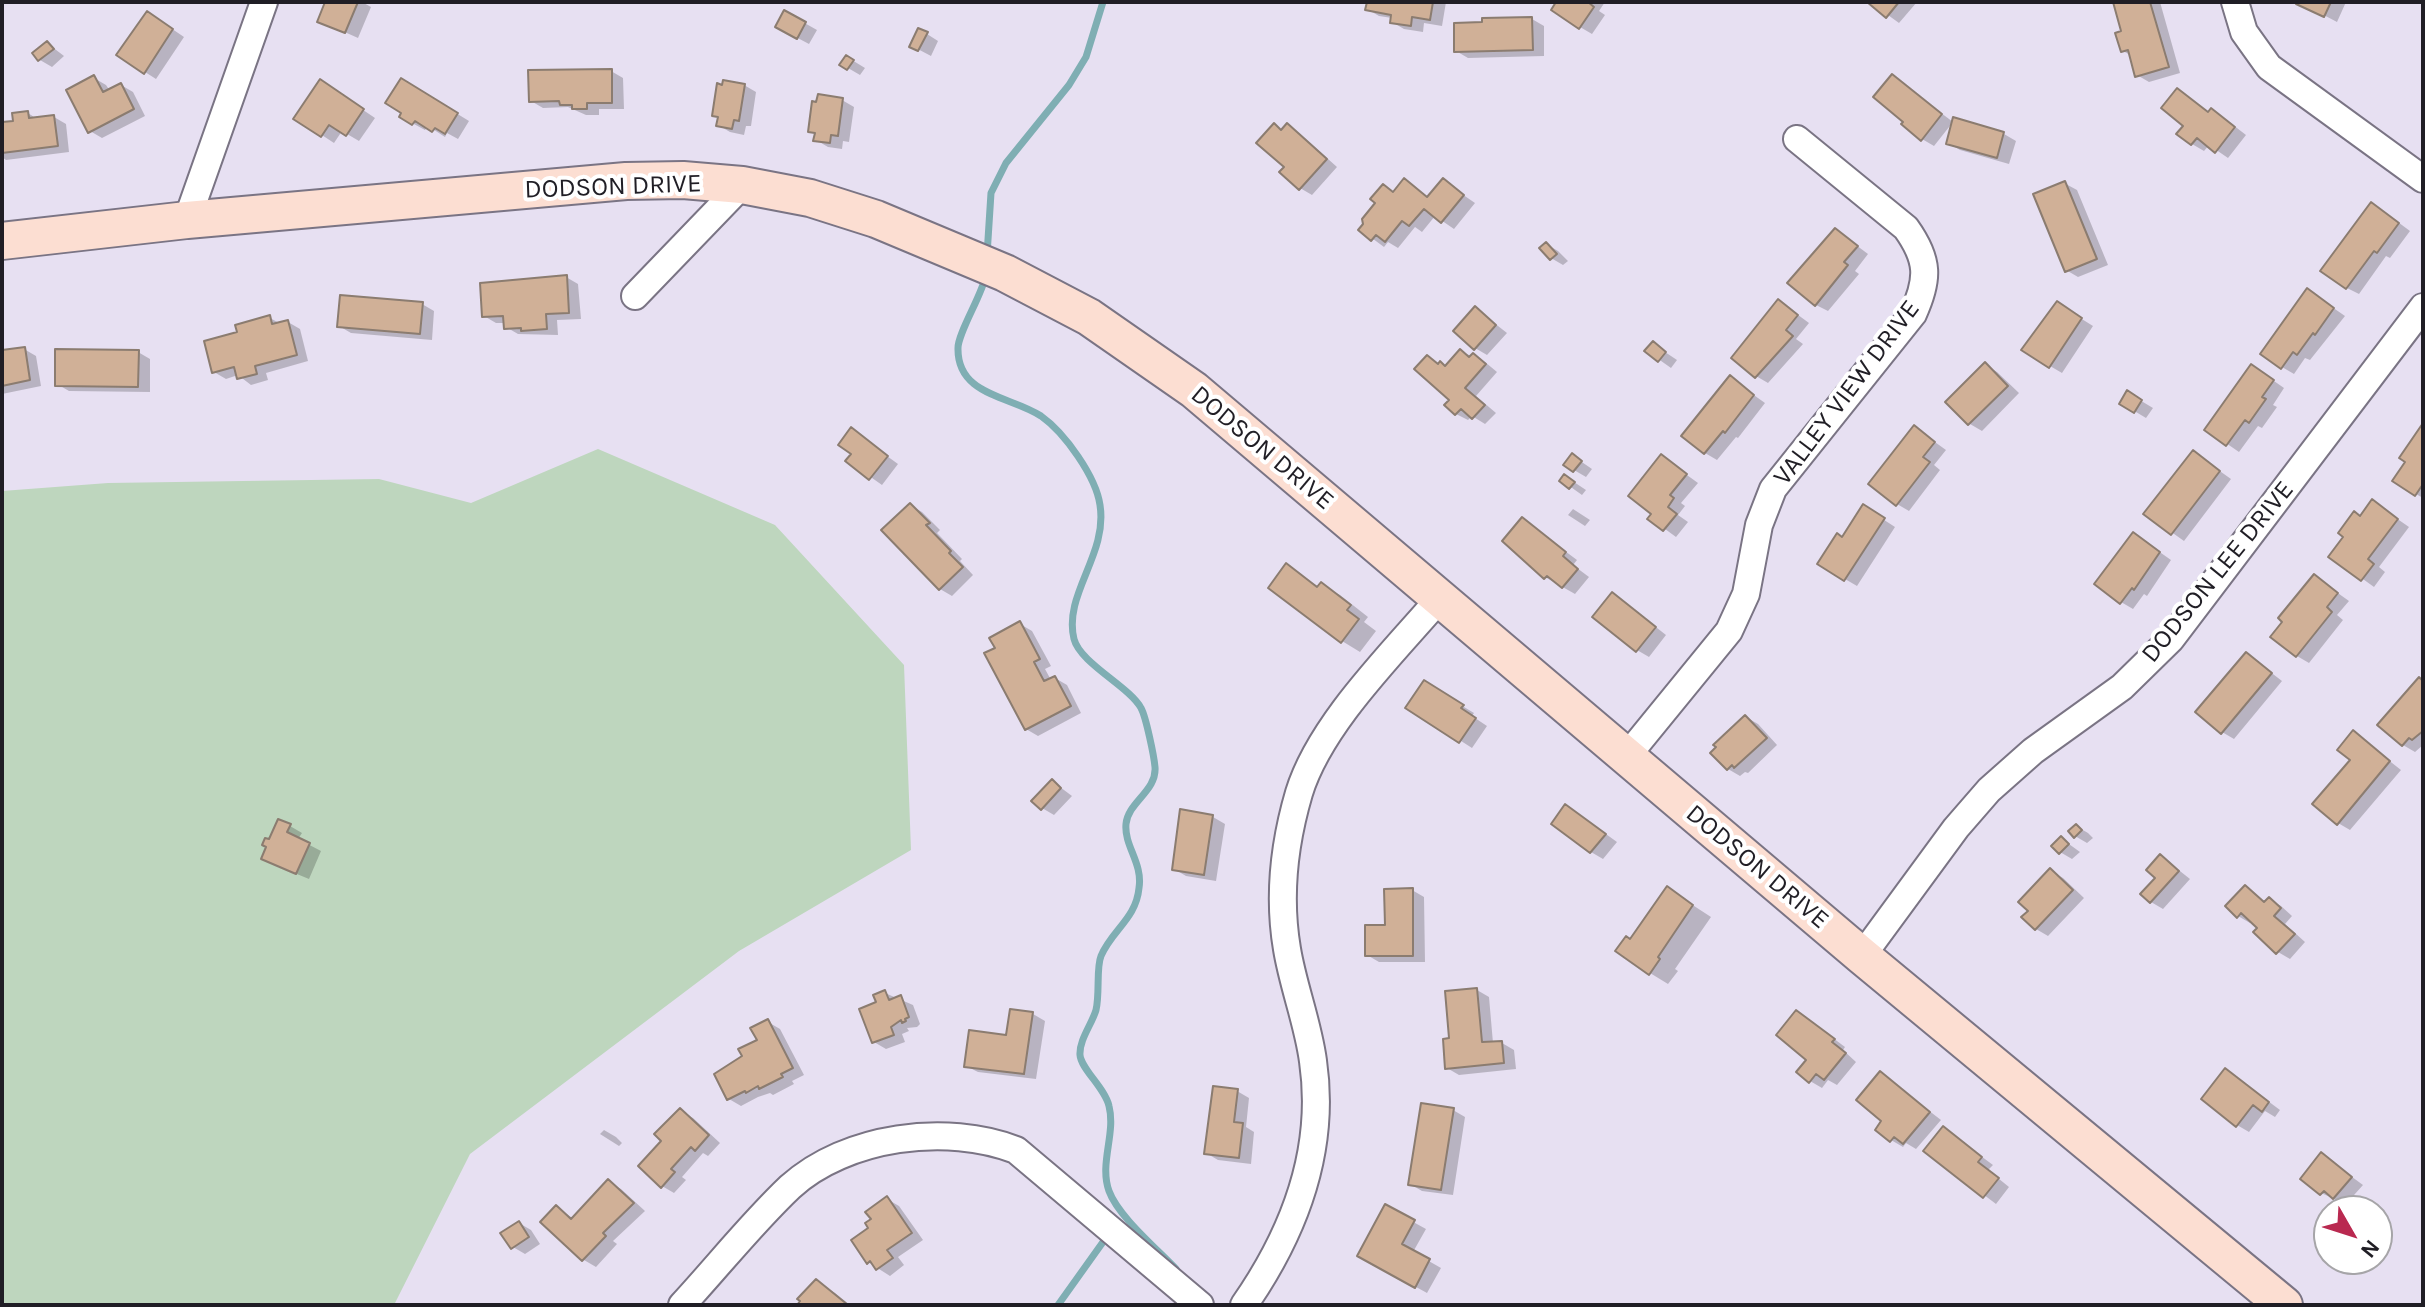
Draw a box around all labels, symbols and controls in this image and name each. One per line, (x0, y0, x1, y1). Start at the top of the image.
street label: DODSON DRIVE (524, 168, 702, 206)
street label: VALLEY VIEW DRIVE (1767, 294, 1927, 492)
street label: DODSON DRIVE (1184, 379, 1340, 517)
street label: DODSON LEE DRIVE (2135, 475, 2301, 669)
street label: DODSON DRIVE (1679, 798, 1835, 936)
north arrow (2313, 1195, 2393, 1275)
text: N (2355, 1235, 2385, 1263)

